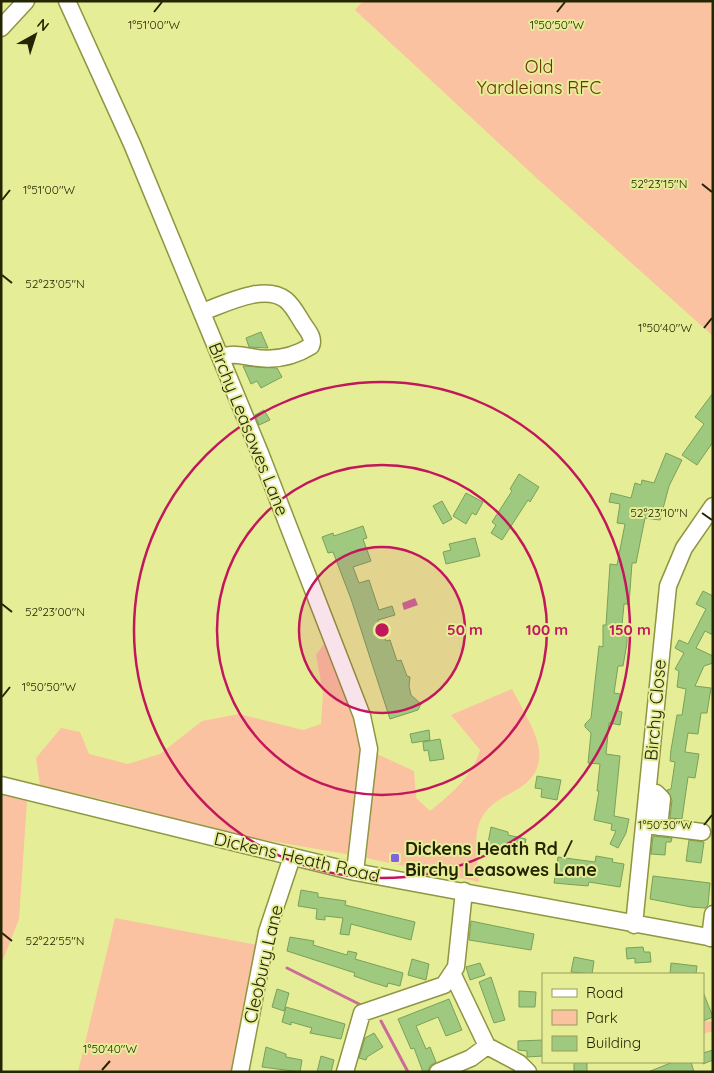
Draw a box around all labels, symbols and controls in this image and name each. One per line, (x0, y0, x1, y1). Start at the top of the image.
north arrow (10, 10, 60, 60)
text: N (34, 15, 53, 35)
text: 1°51'00"W (128, 17, 180, 32)
text: 1°50'50"W (530, 17, 585, 32)
park label: Old Yardleians RFC (477, 55, 601, 99)
text: 52°23'15"N (631, 176, 687, 191)
text: 1°51'00"W (23, 182, 75, 197)
text: 52°23'05"N (25, 276, 85, 291)
text: 1°50'40"W (638, 320, 692, 335)
street label: Birchy Leasowes Lane (204, 339, 294, 519)
text: 52°23'10"N (630, 505, 688, 520)
text: 52°23'00"N (25, 604, 85, 619)
text: 50 m (447, 620, 483, 639)
text: 100 m (526, 620, 568, 639)
text: 150 m (609, 620, 651, 639)
centre of rings (373, 621, 391, 639)
street label: Birchy Close (639, 658, 671, 762)
text: 1°50'50"W (22, 679, 77, 694)
text: 1°50'30"W (638, 817, 692, 832)
street label: Dickens Heath Road (212, 827, 382, 887)
place label: Dickens Heath Rd / Birchy Leasowes Lane (405, 837, 597, 881)
marker: Dickens Heath Rd / Birchy Leasowes Lane (389, 852, 401, 864)
street label: Cleobury Lane (238, 902, 288, 1026)
text: 52°22'55"N (25, 933, 85, 948)
legend (542, 973, 704, 1063)
text: Road (586, 983, 623, 1002)
text: Park (586, 1008, 618, 1027)
text: Building (586, 1033, 641, 1052)
text: 1°50'40"W (83, 1041, 137, 1056)

